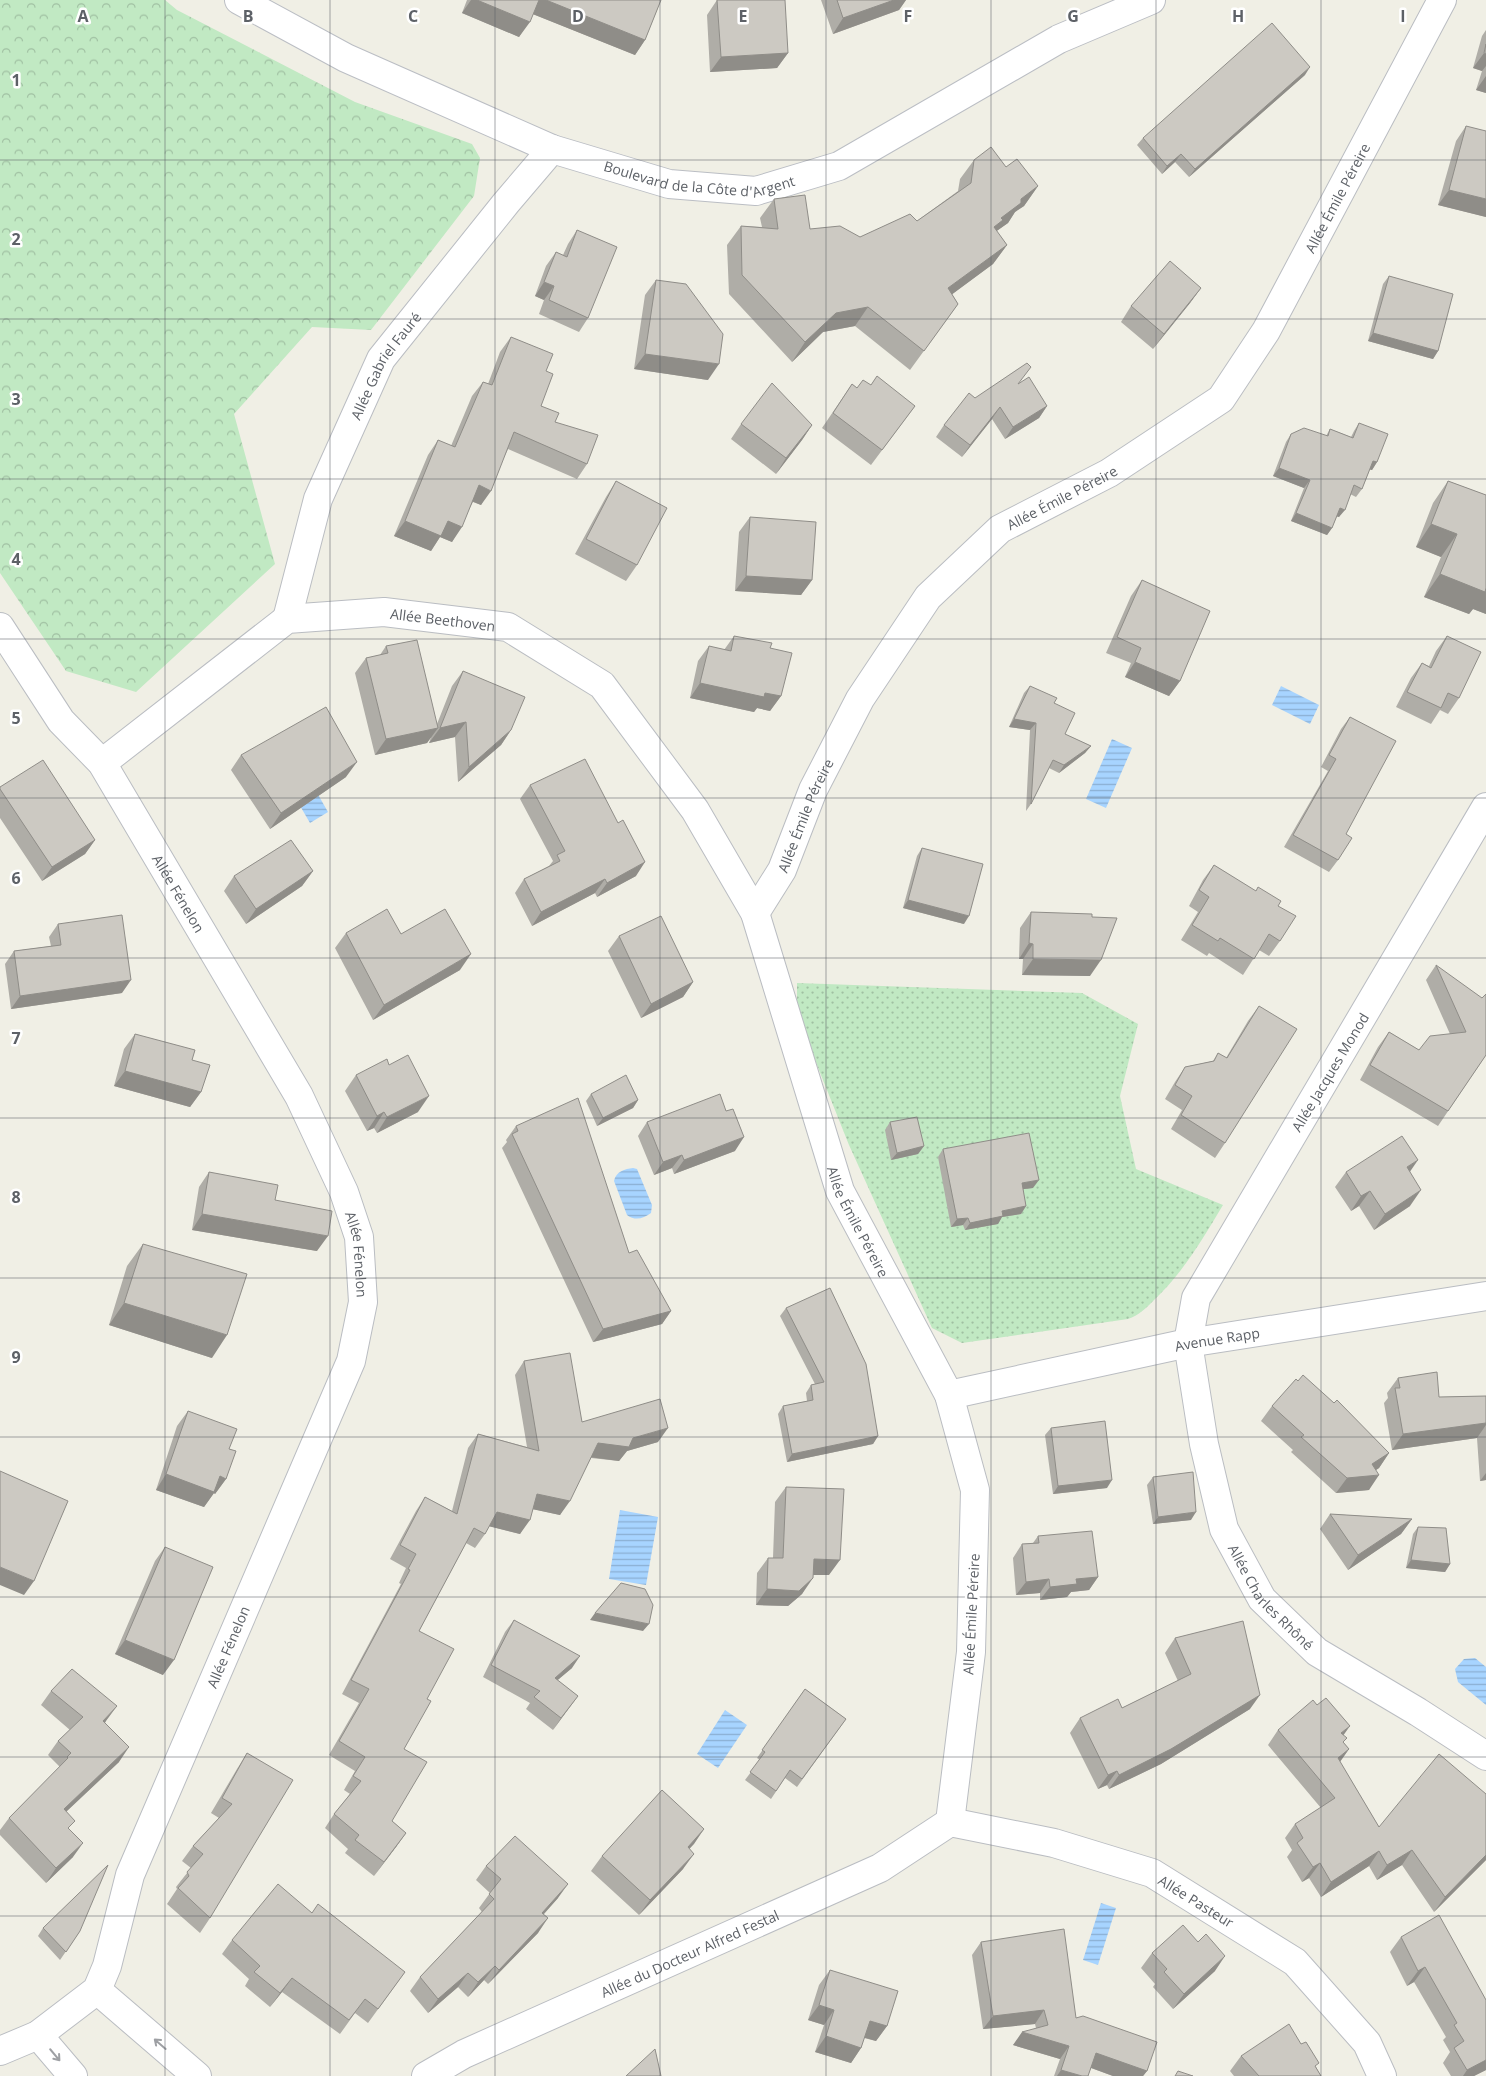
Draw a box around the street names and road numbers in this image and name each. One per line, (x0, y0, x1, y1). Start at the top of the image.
street label: Allée Émile Péreire (1300, 139, 1374, 256)
street label: Boulevard de la Côte d'Argent (602, 156, 797, 201)
street label: Allée Gabriel Fauré (346, 307, 425, 422)
street label: Allée Émile Péreire (1003, 461, 1121, 534)
street label: Allée Beethoven (389, 603, 496, 635)
street label: Allée Émile Péreire (773, 755, 837, 875)
street label: Allée Fénelon (149, 851, 209, 936)
street label: Allée Jacques Monod (1287, 1009, 1373, 1135)
street label: Allée Émile Péreire (823, 1164, 894, 1280)
street label: Allée Fénelon (341, 1209, 372, 1298)
street label: Avenue Rapp (1173, 1322, 1261, 1355)
street label: Allée Charles Rhôné (1224, 1541, 1318, 1654)
street label: Allée Émile Péreire (958, 1553, 984, 1675)
street label: Allée Fénelon (202, 1603, 254, 1691)
street label: Allée Pasteur (1155, 1870, 1238, 1931)
street label: Allée du Docteur Alfred Festal (597, 1905, 782, 2001)

